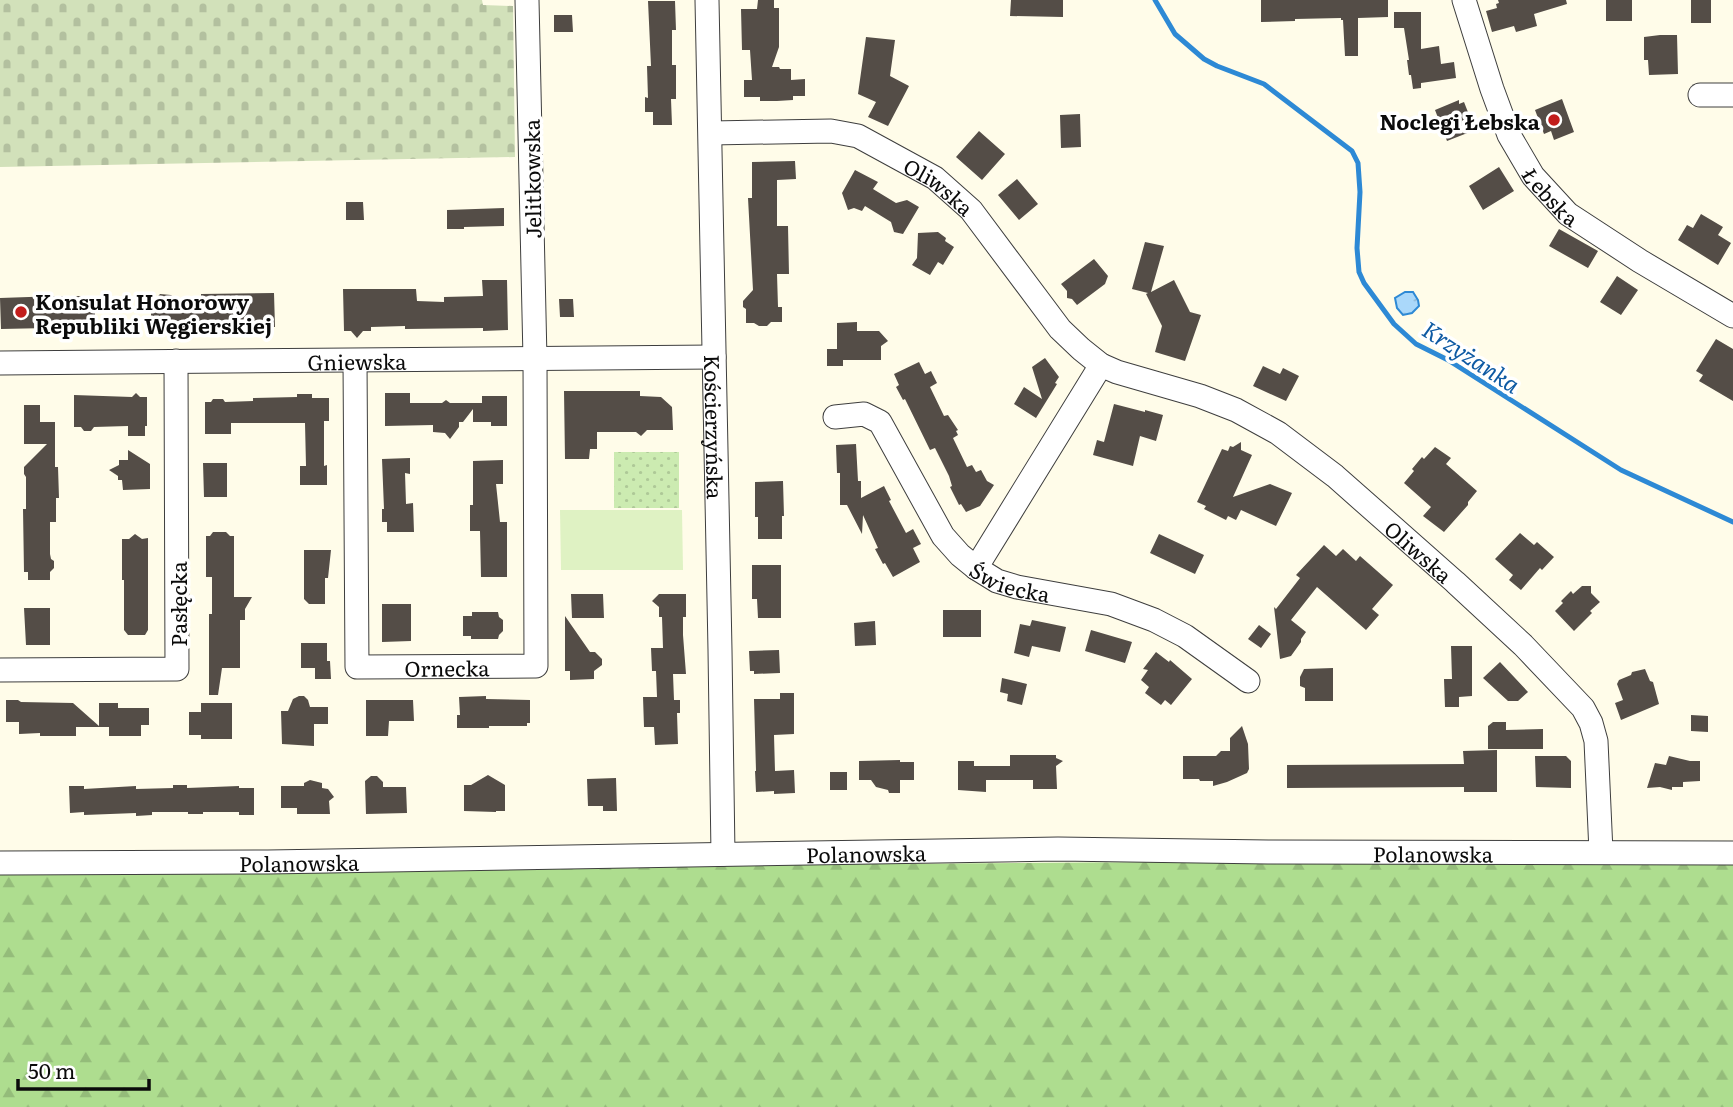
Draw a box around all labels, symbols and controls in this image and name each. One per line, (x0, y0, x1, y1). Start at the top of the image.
place label: Noclegi Łebska (1379, 105, 1541, 136)
marker: Noclegi Łebska (1546, 112, 1562, 128)
street label: Jelitkowska (514, 118, 548, 239)
street label: Oliwska (899, 149, 982, 222)
street label: Łebska (1516, 162, 1586, 233)
place label: Konsulat Honorowy Republiki Węgierskiej (35, 285, 272, 340)
marker: Konsulat Honorowy Republiki Węgierskiej (13, 304, 29, 320)
water label: Krzyżanka (1416, 312, 1528, 400)
street label: Gniewska (307, 344, 407, 376)
street label: Kościerzyńska (699, 354, 732, 500)
street label: Oliwska (1379, 512, 1461, 589)
street label: Świecka (965, 553, 1053, 608)
street label: Pasłęcka (162, 561, 193, 647)
street label: Ornecka (404, 651, 490, 682)
street label: Polanowska (806, 836, 927, 869)
street label: Polanowska (1373, 837, 1494, 868)
street label: Polanowska (239, 845, 360, 878)
scale bar (18, 1048, 149, 1092)
text: 50 m (28, 1054, 75, 1085)

